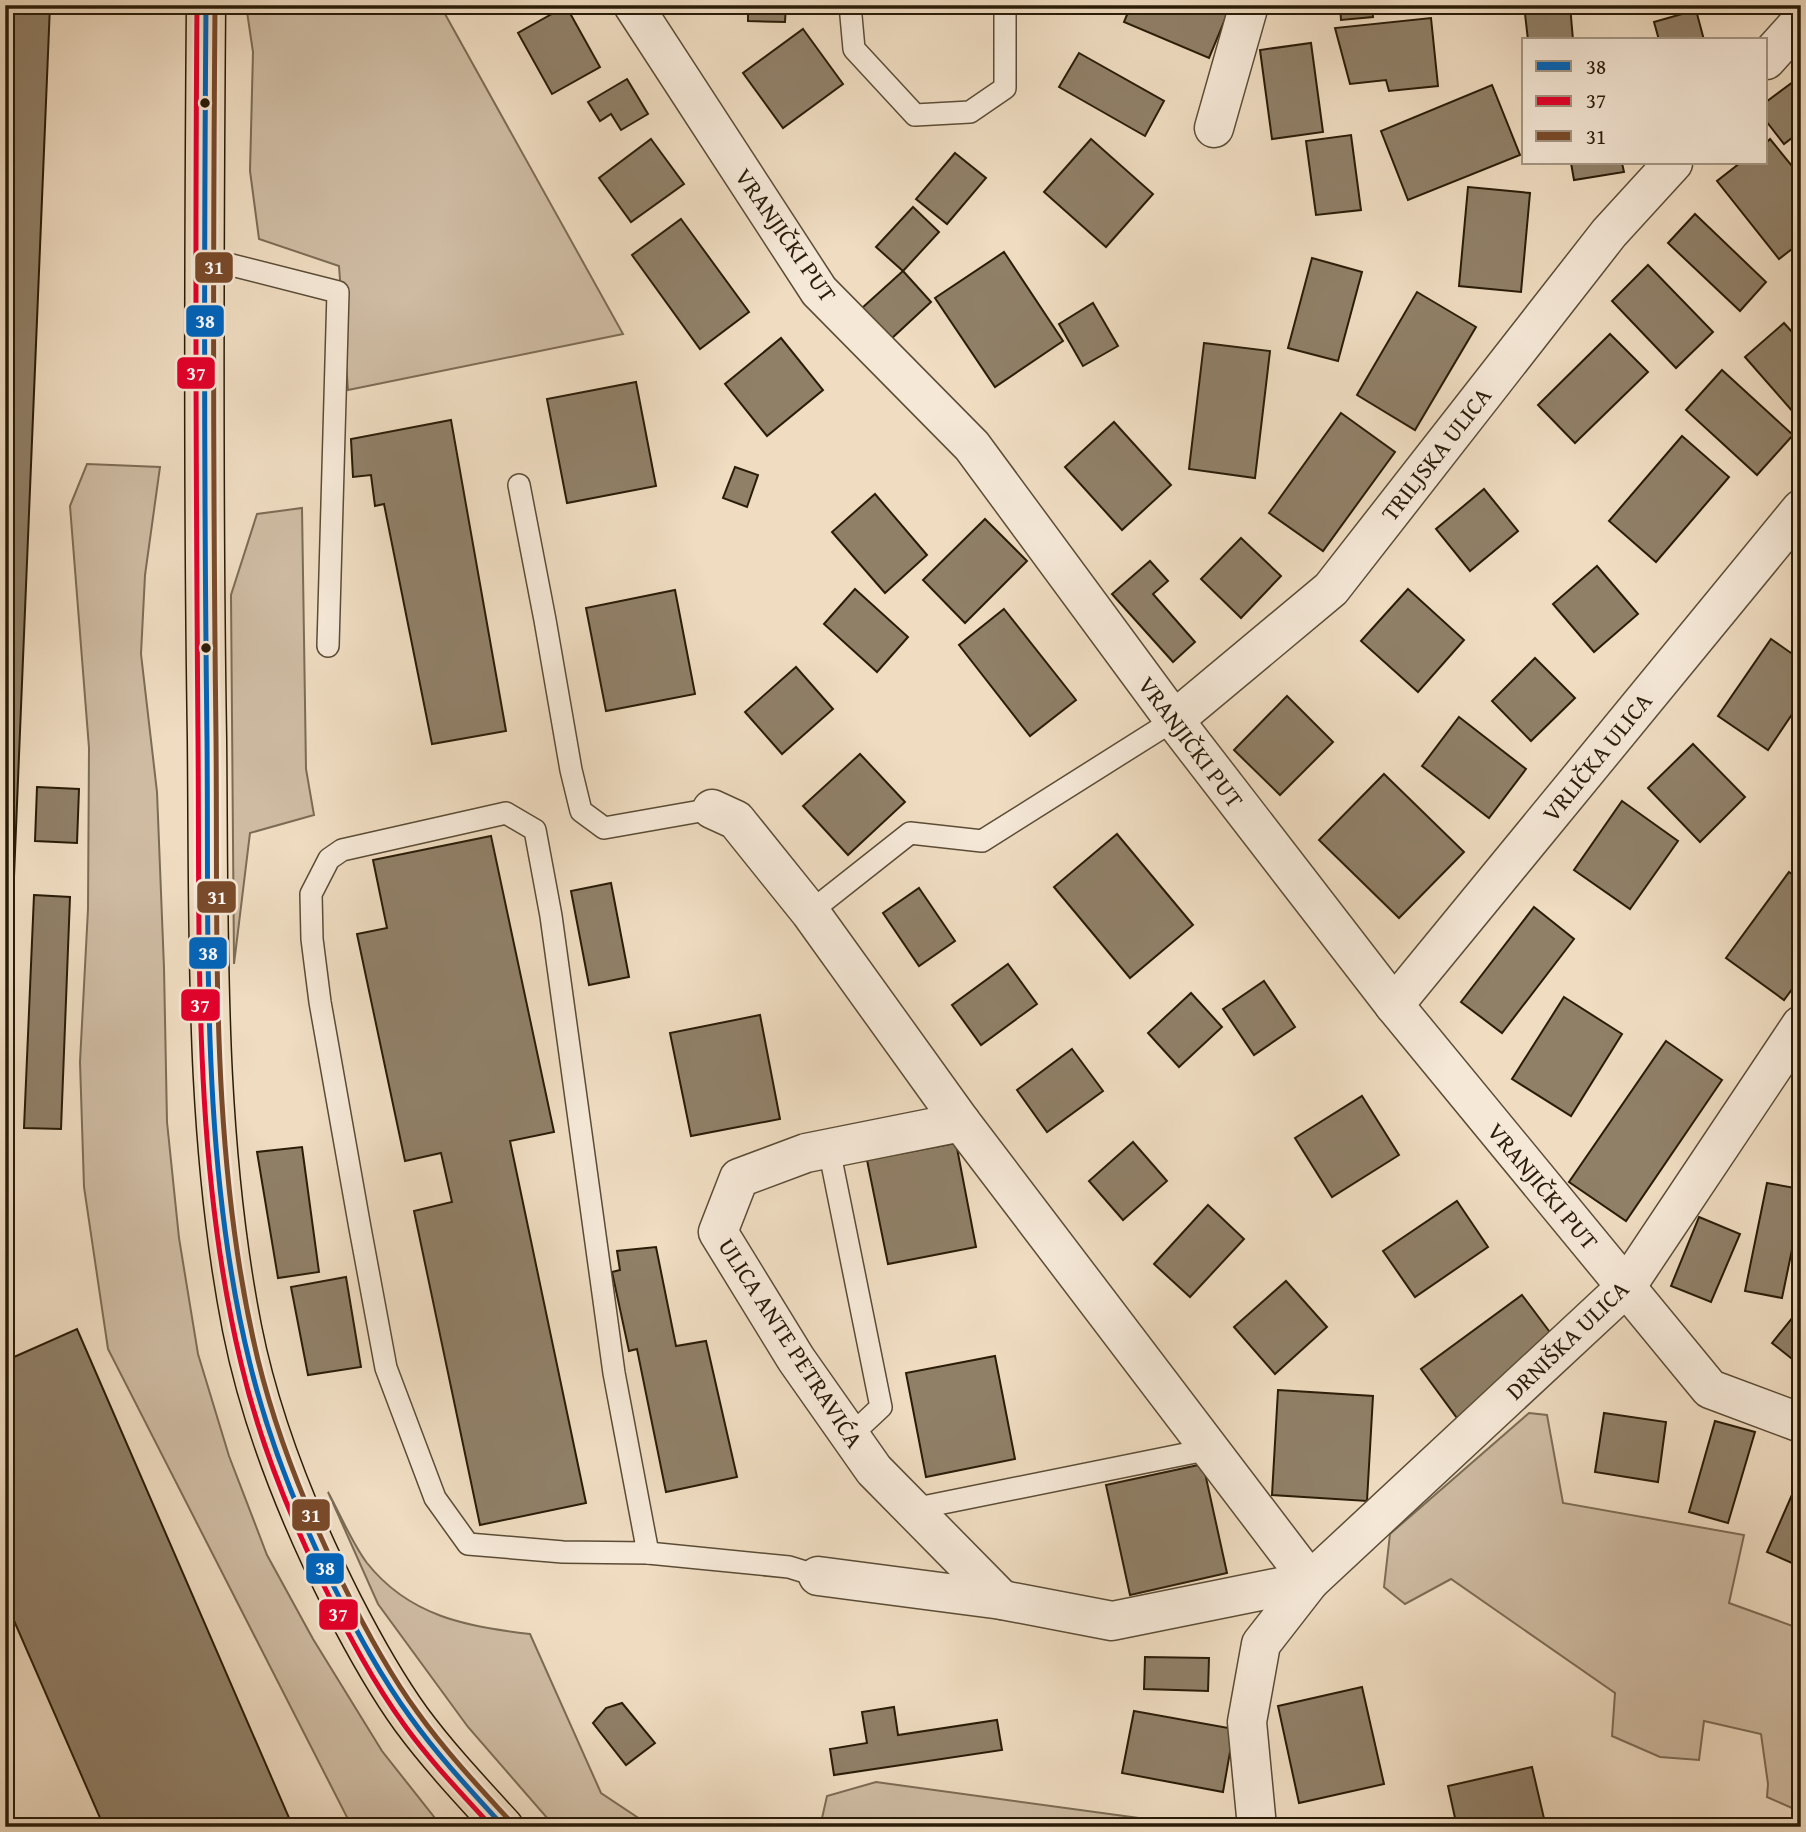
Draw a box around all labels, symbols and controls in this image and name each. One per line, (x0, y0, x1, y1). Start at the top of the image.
legend (1522, 38, 1768, 164)
text: 38 (1586, 51, 1606, 82)
text: 37 (1586, 85, 1606, 116)
unlabelled marker (198, 96, 212, 110)
text: 31 (1586, 121, 1606, 152)
street label: VRANJIČKI PUT (727, 161, 845, 309)
line badge: 31 (194, 251, 234, 284)
text: 31 (204, 253, 224, 281)
line badge: 38 (185, 304, 225, 338)
text: 38 (195, 307, 215, 335)
line badge: 37 (176, 356, 216, 390)
text: 37 (186, 359, 206, 387)
street label: TRILJSKA ULICA (1373, 379, 1500, 528)
unlabelled marker (199, 641, 213, 655)
street label: VRANJIČKI PUT (1130, 669, 1252, 815)
street label: VRLIČKA ULICA (1534, 684, 1660, 829)
line badge: 31 (196, 880, 237, 914)
text: 31 (207, 883, 227, 911)
line badge: 38 (188, 936, 228, 970)
text: 38 (198, 939, 218, 967)
line badge: 37 (180, 988, 221, 1022)
text: 37 (190, 991, 210, 1019)
street label: VRANJIČKI PUT (1479, 1115, 1607, 1257)
street label: ULICA ANTE PETRAVIĆA (710, 1231, 872, 1455)
street label: DRNIŠKA ULICA (1498, 1272, 1637, 1408)
line badge: 31 (291, 1498, 331, 1532)
text: 31 (301, 1501, 321, 1529)
line badge: 38 (305, 1552, 345, 1585)
text: 38 (315, 1554, 335, 1582)
line badge: 37 (318, 1598, 359, 1631)
text: 37 (328, 1600, 348, 1628)

